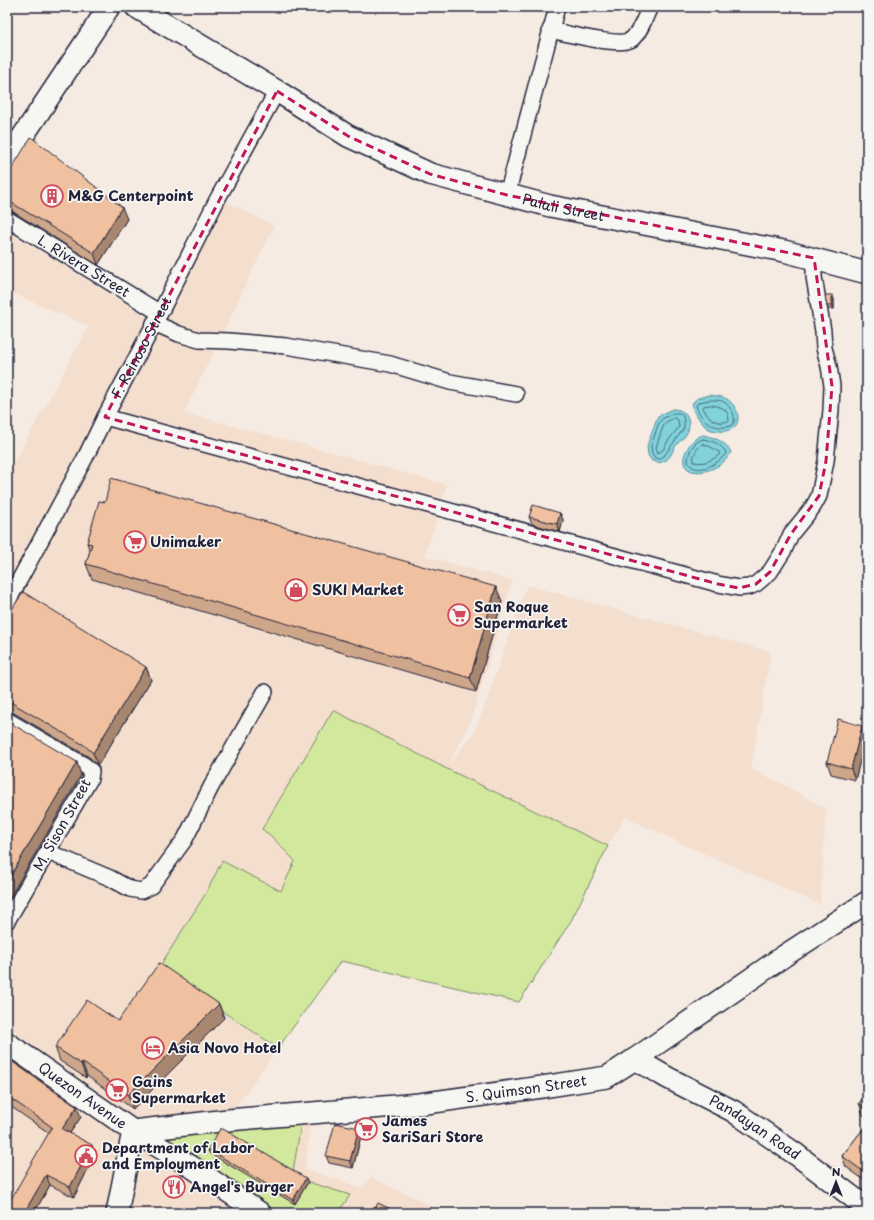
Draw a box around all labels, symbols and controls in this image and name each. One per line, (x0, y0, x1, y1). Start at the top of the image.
building icon: M&G Centerpoint (39, 183, 65, 209)
place label: M&G Centerpoint (68, 185, 194, 206)
street label: Palali Street (520, 188, 606, 226)
street label: L. Rivera Street (34, 229, 134, 302)
street label: F. Reinoso Street (106, 293, 177, 401)
supermarket icon: Unimaker (122, 529, 148, 555)
place label: Unimaker (150, 531, 222, 552)
shop icon: SUKI Market (283, 577, 309, 603)
place label: SUKI Market (312, 579, 404, 600)
place label: San Roque Supermarket (474, 596, 568, 633)
supermarket icon: San Roque Supermarket (446, 602, 472, 628)
street label: M. Sison Street (27, 774, 96, 875)
hotel icon: Asia Novo Hotel (140, 1035, 166, 1061)
place label: Asia Novo Hotel (167, 1037, 281, 1058)
street label: Quezon Avenue (34, 1057, 131, 1134)
street label: S. Quimson Street (464, 1069, 588, 1107)
place label: Gains Supermarket (132, 1071, 226, 1108)
supermarket icon: Gains Supermarket (104, 1077, 130, 1103)
street label: Pandayan Road (705, 1090, 805, 1164)
place label: James SariSari Store (382, 1110, 484, 1147)
supermarket icon: James SariSari Store (353, 1116, 379, 1142)
place label: Department of Labor and Employment (102, 1137, 255, 1174)
public building icon: Department of Labor and Employment (73, 1143, 99, 1169)
north arrow (816, 1162, 856, 1202)
text: N (832, 1163, 841, 1180)
restaurant icon: Angel's Burger (161, 1174, 187, 1200)
place label: Angel's Burger (190, 1176, 295, 1197)

